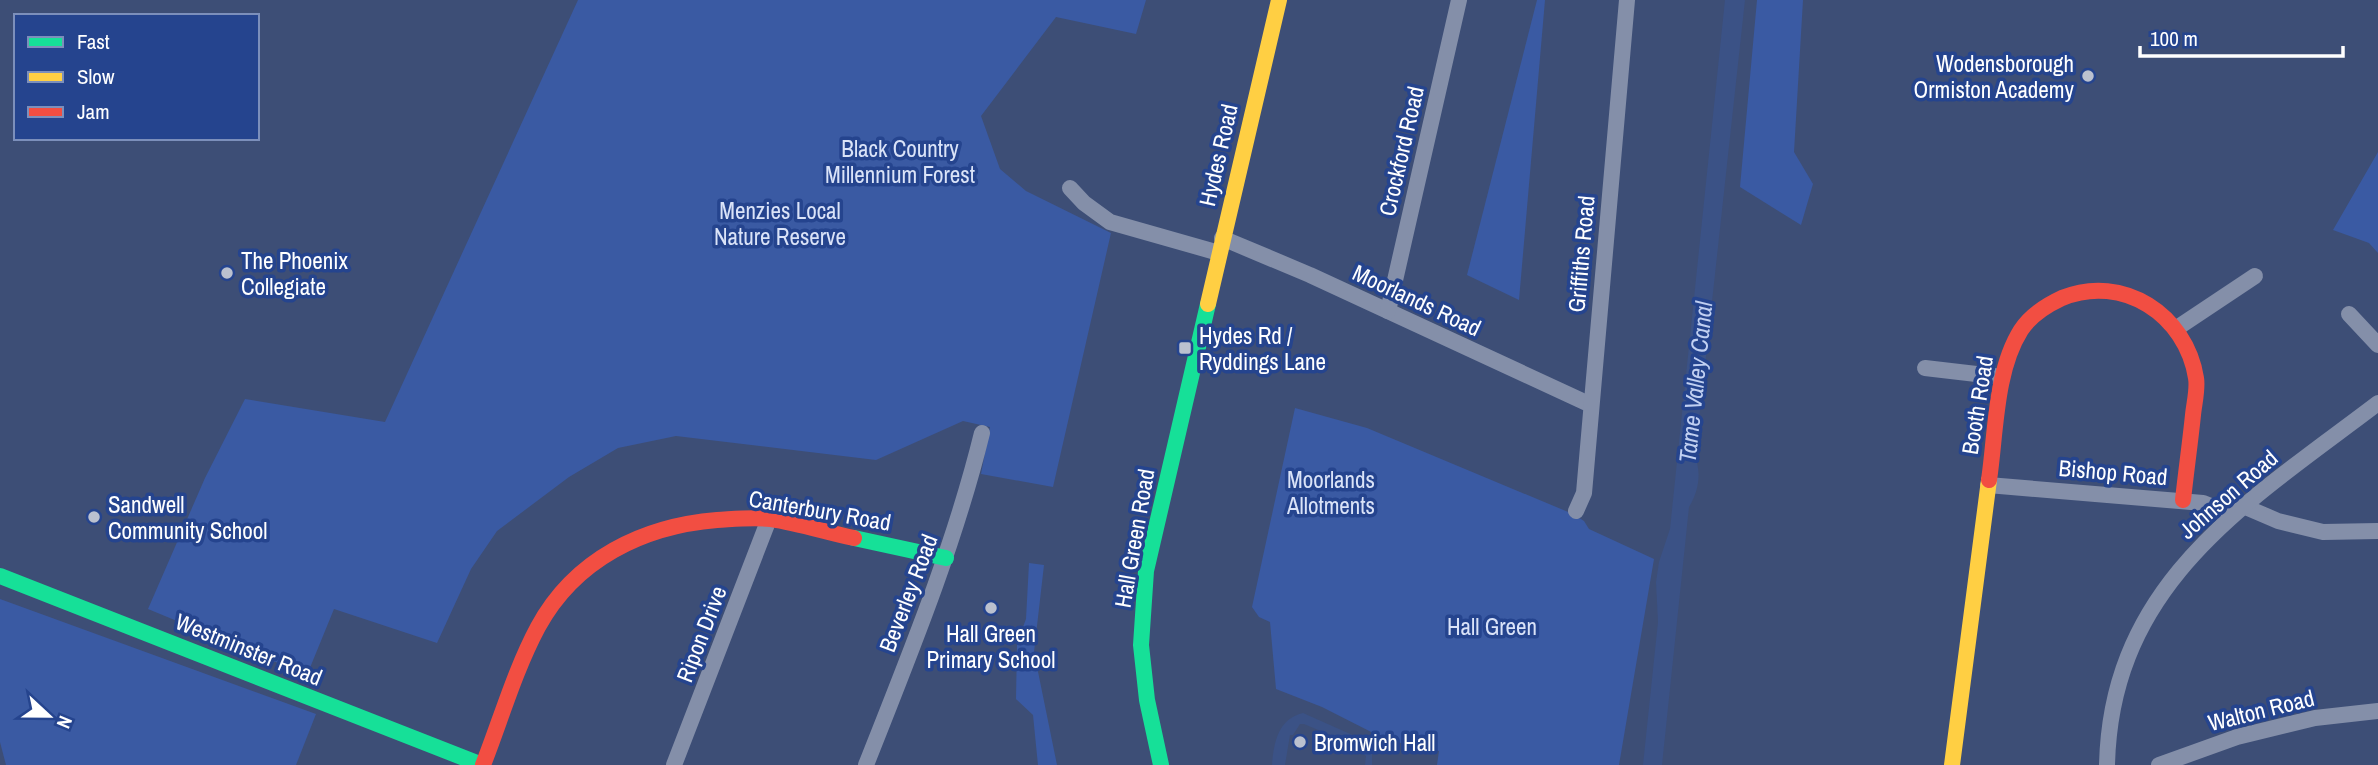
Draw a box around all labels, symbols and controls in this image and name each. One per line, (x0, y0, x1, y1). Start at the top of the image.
legend (14, 14, 259, 140)
scale bar (2140, 14, 2343, 58)
text: 100 m (2150, 24, 2198, 53)
text: Fast (77, 27, 110, 56)
place label: Wodensborough Ormiston Academy (1914, 48, 2075, 105)
text: Slow (77, 62, 115, 91)
marker: Wodensborough Ormiston Academy (2080, 68, 2096, 84)
street label: Crockford Road (1371, 83, 1431, 219)
text: Jam (77, 97, 110, 126)
street label: Hydes Road (1191, 101, 1245, 209)
park label: Black Country Millennium Forest (825, 133, 975, 190)
street label: Griffiths Road (1560, 194, 1602, 314)
park label: Menzies Local Nature Reserve (714, 195, 846, 252)
place label: The Phoenix Collegiate (241, 245, 349, 302)
street label: Moorlands Road (1348, 257, 1486, 343)
marker: The Phoenix Collegiate (219, 265, 235, 281)
water label: Tame Valley Canal (1671, 299, 1719, 464)
place label: Hydes Rd / Ryddings Lane (1199, 320, 1326, 377)
marker: Hydes Rd / Ryddings Lane (1177, 340, 1193, 356)
street label: Booth Road (1954, 353, 2000, 457)
street label: Johnson Road (2172, 442, 2284, 546)
street label: Bishop Road (2057, 452, 2169, 492)
park label: Moorlands Allotments (1286, 464, 1375, 521)
street label: Hall Green Road (1107, 466, 1161, 610)
street label: Canterbury Road (747, 482, 893, 538)
place label: Sandwell Community School (108, 489, 267, 546)
marker: Sandwell Community School (86, 509, 102, 525)
street label: Beverley Road (871, 530, 945, 656)
street label: Ripon Drive (668, 581, 734, 687)
marker: Hall Green Primary School (983, 600, 999, 616)
street label: Westminster Road (171, 605, 327, 693)
park label: Hall Green (1447, 611, 1537, 642)
place label: Hall Green Primary School (927, 618, 1055, 675)
north arrow (14, 681, 84, 751)
street label: Walton Road (2205, 682, 2317, 738)
text: N (51, 712, 79, 732)
place label: Bromwich Hall (1314, 727, 1436, 758)
marker: Bromwich Hall (1292, 734, 1308, 750)

